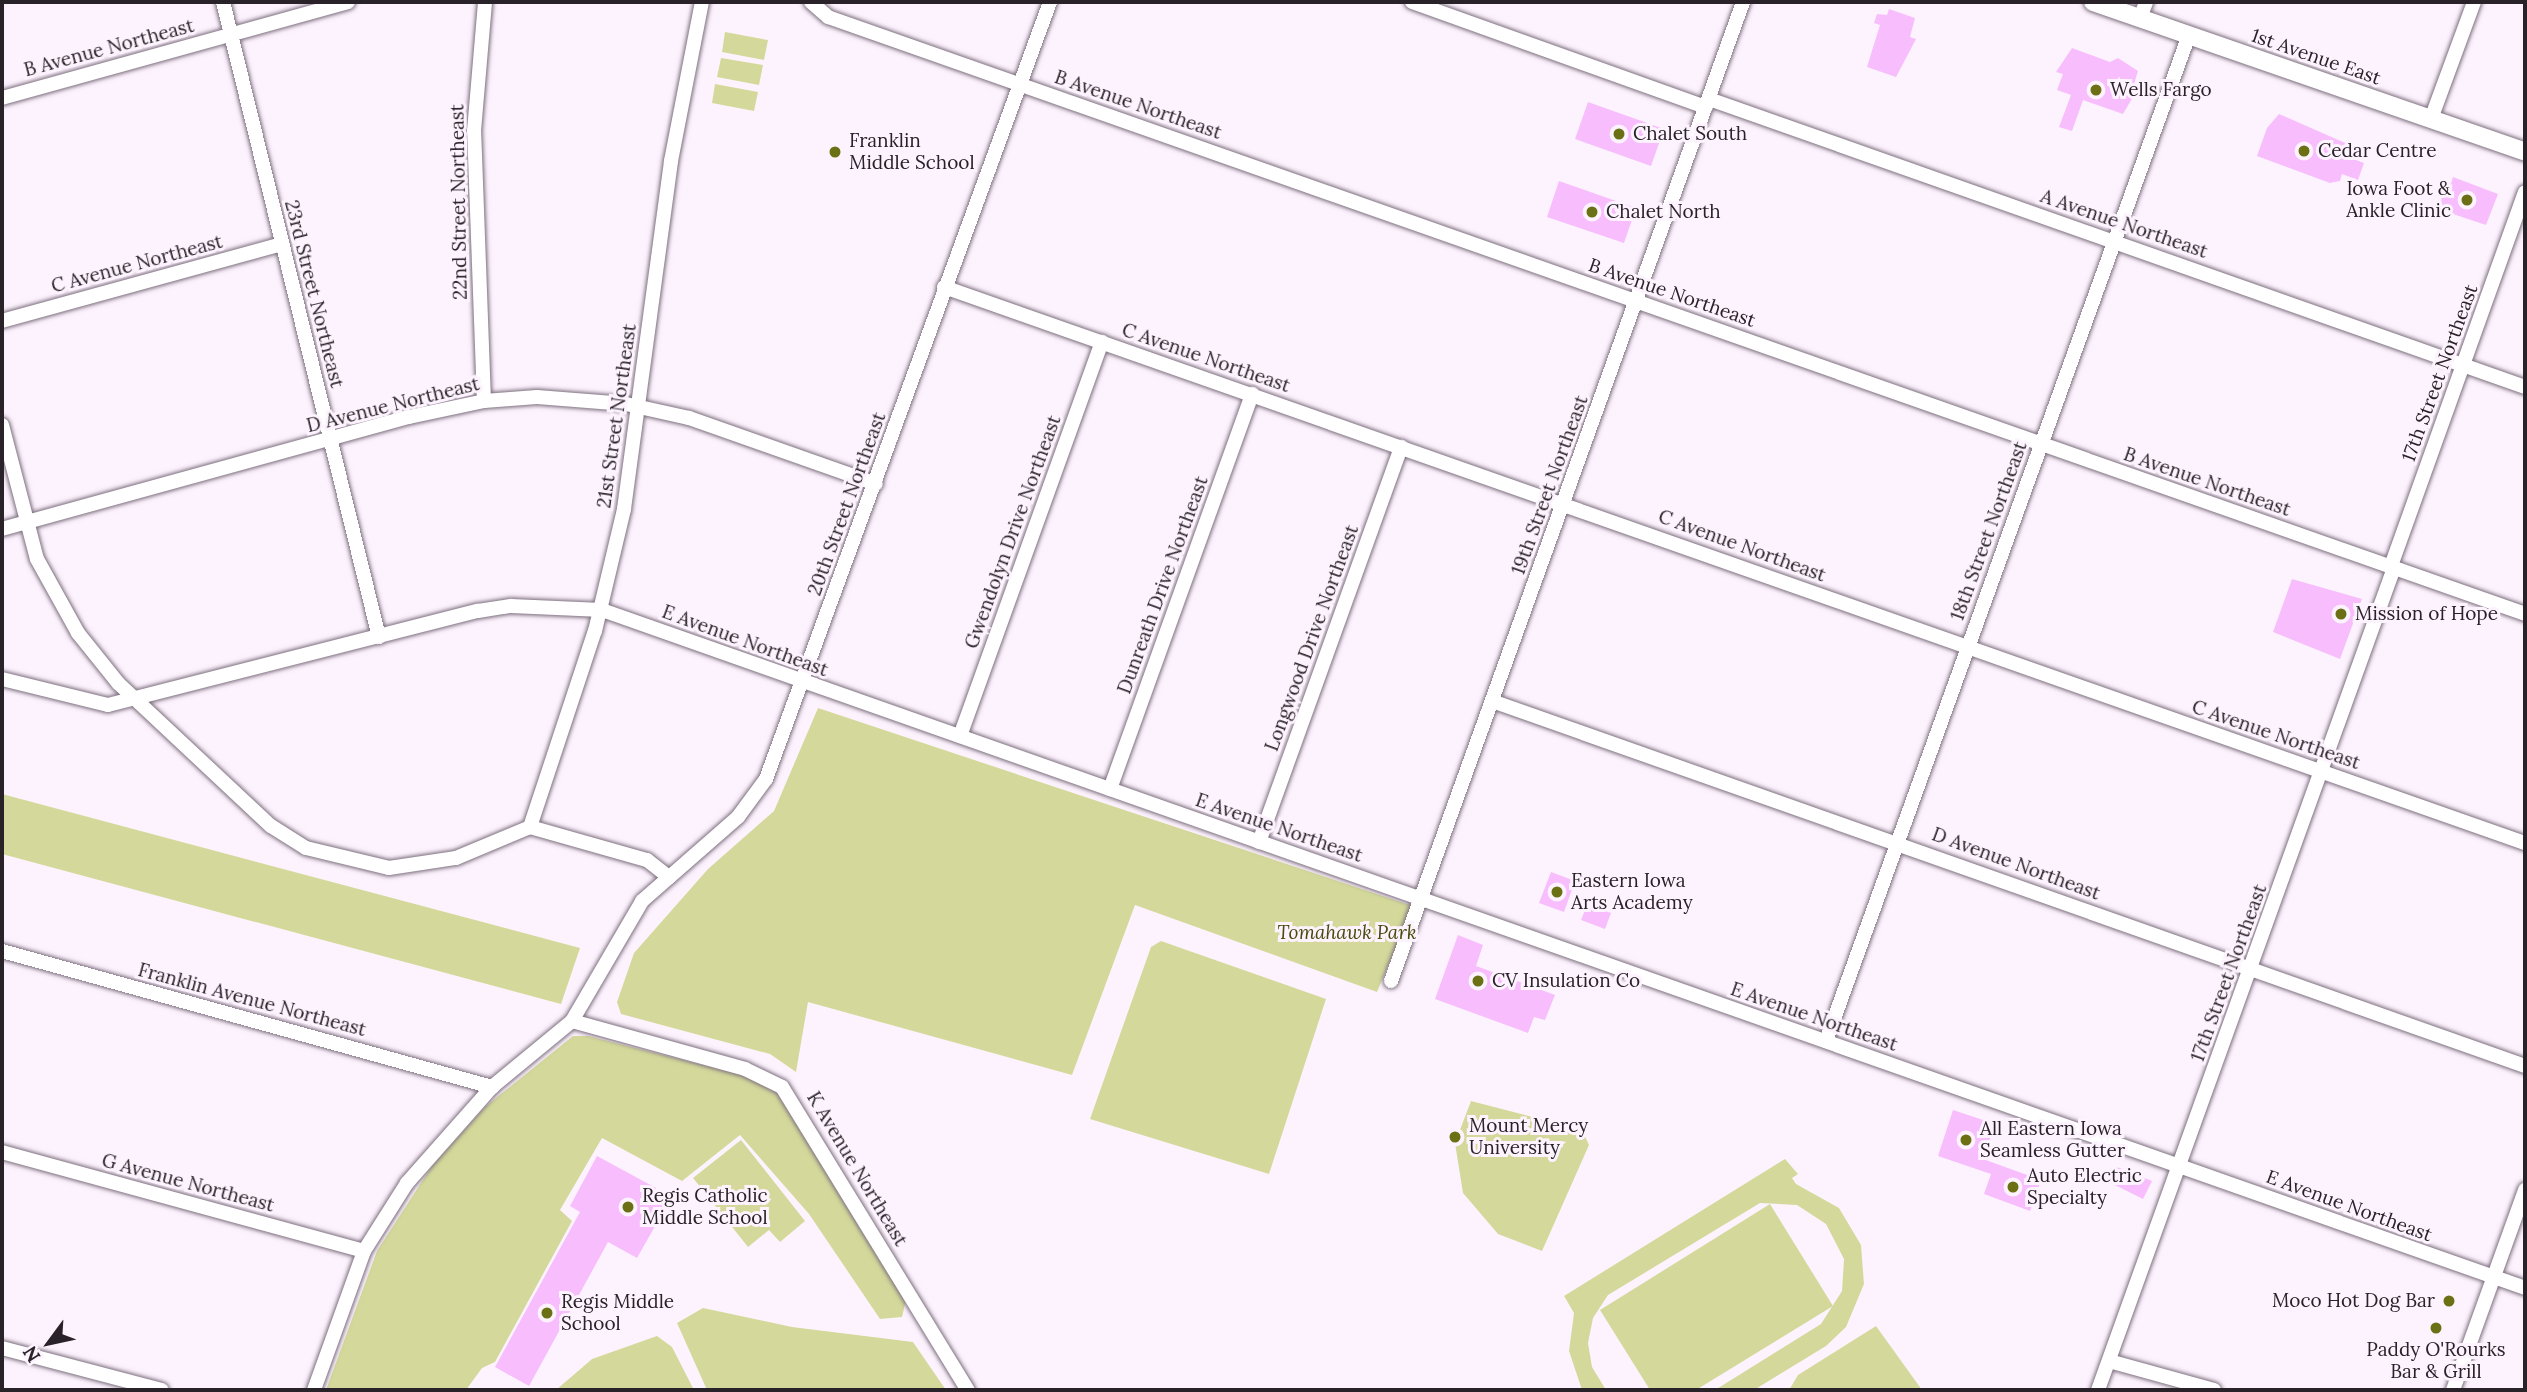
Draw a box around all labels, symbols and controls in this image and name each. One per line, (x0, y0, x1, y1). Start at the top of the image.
street label: B Avenue Northeast (22, 14, 196, 82)
street label: 1st Avenue East (2248, 24, 2384, 90)
street label: B Avenue Northeast (1052, 66, 1224, 144)
place label: Wells Fargo (2110, 79, 2212, 101)
marker: Wells Fargo (2088, 82, 2104, 98)
street label: 22nd Street Northeast (446, 104, 472, 300)
place label: Chalet South (1633, 123, 1747, 145)
marker: Chalet South (1611, 126, 1627, 142)
place label: Franklin Middle School (849, 130, 975, 174)
place label: Cedar Centre (2318, 140, 2437, 162)
marker: Cedar Centre (2296, 143, 2312, 159)
marker: Franklin Middle School (827, 144, 843, 160)
place label: Iowa Foot & Ankle Clinic (2346, 178, 2451, 222)
street label: A Avenue Northeast (2038, 185, 2210, 263)
marker: Iowa Foot & Ankle Clinic (2457, 190, 2477, 210)
street label: 23rd Street Northeast (280, 198, 348, 390)
place label: Chalet North (1606, 201, 1721, 223)
marker: Chalet North (1584, 204, 1600, 220)
street label: C Avenue Northeast (49, 230, 225, 298)
street label: B Avenue Northeast (1586, 254, 1758, 332)
street label: 17th Street Northeast (2397, 281, 2483, 465)
street label: C Avenue Northeast (1119, 318, 1293, 398)
street label: 21st Street Northeast (593, 322, 641, 510)
street label: D Avenue Northeast (304, 372, 482, 438)
street label: 19th Street Northeast (1507, 392, 1593, 578)
street label: 20th Street Northeast (803, 409, 891, 599)
street label: Gwendolyn Drive Northeast (960, 412, 1066, 652)
street label: 18th Street Northeast (1946, 438, 2032, 624)
street label: B Avenue Northeast (2121, 443, 2293, 521)
street label: Dunreath Drive Northeast (1113, 473, 1213, 697)
street label: C Avenue Northeast (1655, 505, 1829, 587)
street label: Longwood Drive Northeast (1260, 522, 1364, 754)
street label: E Avenue Northeast (659, 600, 831, 682)
place label: Mission of Hope (2355, 603, 2498, 625)
marker: Mission of Hope (2333, 606, 2349, 622)
street label: C Avenue Northeast (2189, 695, 2363, 775)
street label: E Avenue Northeast (1193, 789, 1365, 867)
street label: D Avenue Northeast (1929, 823, 2103, 905)
place label: Eastern Iowa Arts Academy (1571, 870, 1693, 914)
street label: 17th Street Northeast (2186, 881, 2272, 1065)
marker: Eastern Iowa Arts Academy (1549, 884, 1565, 900)
park label: Tomahawk Park (1277, 922, 1417, 944)
street label: Franklin Avenue Northeast (136, 959, 368, 1041)
place label: CV Insulation Co (1492, 970, 1640, 992)
marker: CV Insulation Co (1470, 973, 1486, 989)
street label: E Avenue Northeast (1728, 978, 1900, 1056)
street label: K Avenue Northeast (802, 1088, 912, 1250)
place label: Mount Mercy University (1469, 1115, 1588, 1159)
place label: All Eastern Iowa Seamless Gutter (1980, 1118, 2125, 1162)
marker: Mount Mercy University (1447, 1129, 1463, 1145)
marker: All Eastern Iowa Seamless Gutter (1958, 1132, 1974, 1148)
street label: G Avenue Northeast (99, 1149, 277, 1217)
place label: Auto Electric Specialty (2027, 1165, 2142, 1209)
street label: E Avenue Northeast (2263, 1165, 2435, 1247)
marker: Auto Electric Specialty (2005, 1179, 2021, 1195)
place label: Regis Catholic Middle School (642, 1185, 768, 1229)
marker: Regis Catholic Middle School (620, 1199, 636, 1215)
place label: Moco Hot Dog Bar (2272, 1290, 2435, 1312)
place label: Regis Middle School (561, 1291, 674, 1335)
marker: Moco Hot Dog Bar (2441, 1293, 2457, 1309)
marker: Regis Middle School (539, 1305, 555, 1321)
north arrow (14, 1308, 84, 1378)
marker: Paddy O'Rourks Bar & Grill (2428, 1320, 2444, 1336)
place label: Paddy O'Rourks Bar & Grill (2366, 1339, 2506, 1383)
text: N (17, 1342, 45, 1367)

